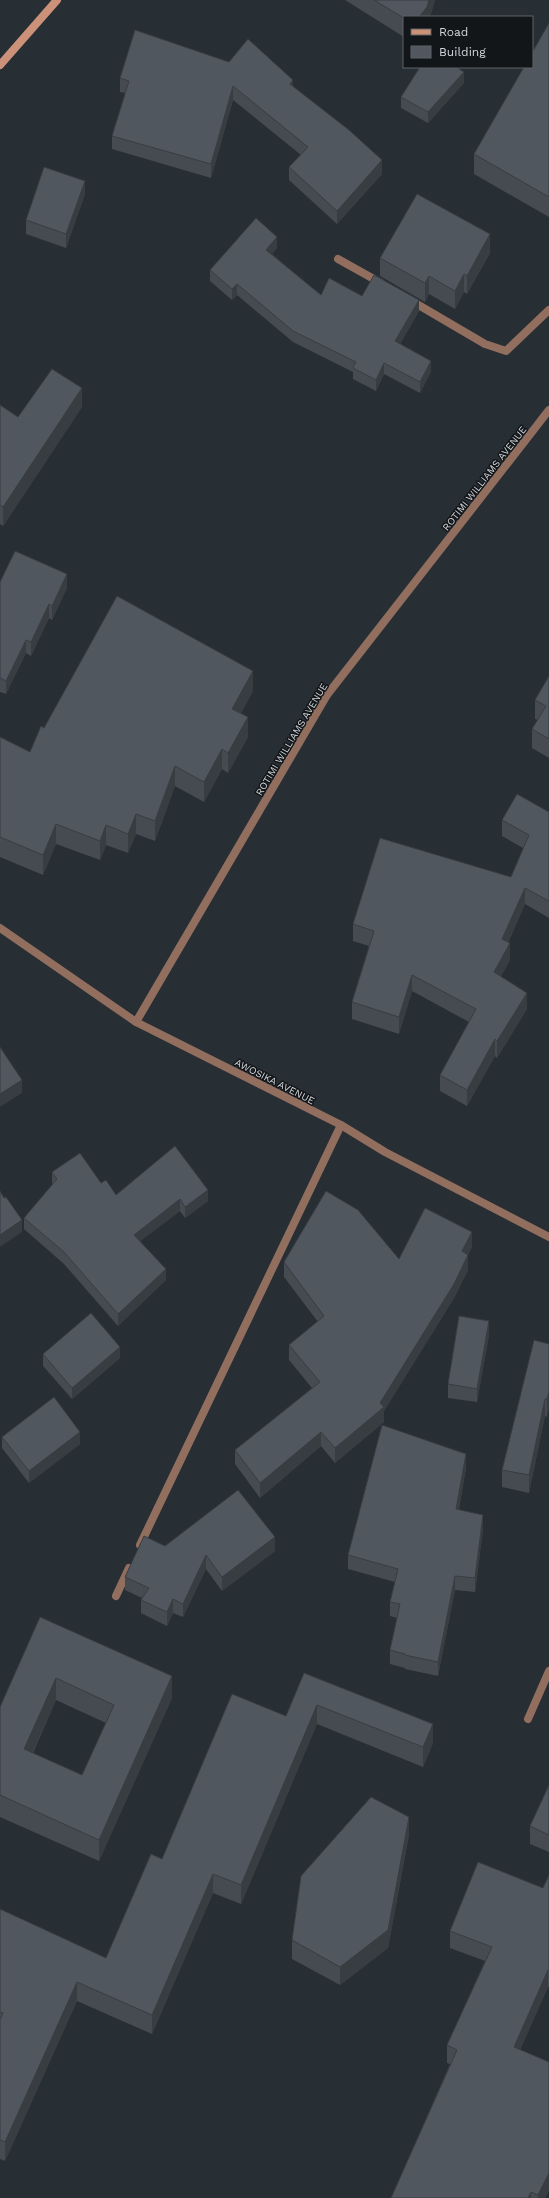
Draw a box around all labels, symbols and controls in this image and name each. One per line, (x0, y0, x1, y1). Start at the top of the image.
legend (403, 16, 533, 68)
text: Road (439, 25, 468, 39)
text: Building (439, 45, 486, 59)
street label: ROTIMI WILLIAMS AVENUE (440, 424, 529, 533)
street label: ROTIMI WILLIAMS AVENUE (253, 681, 329, 797)
street label: AWOSIKA AVENUE (233, 1057, 316, 1106)

